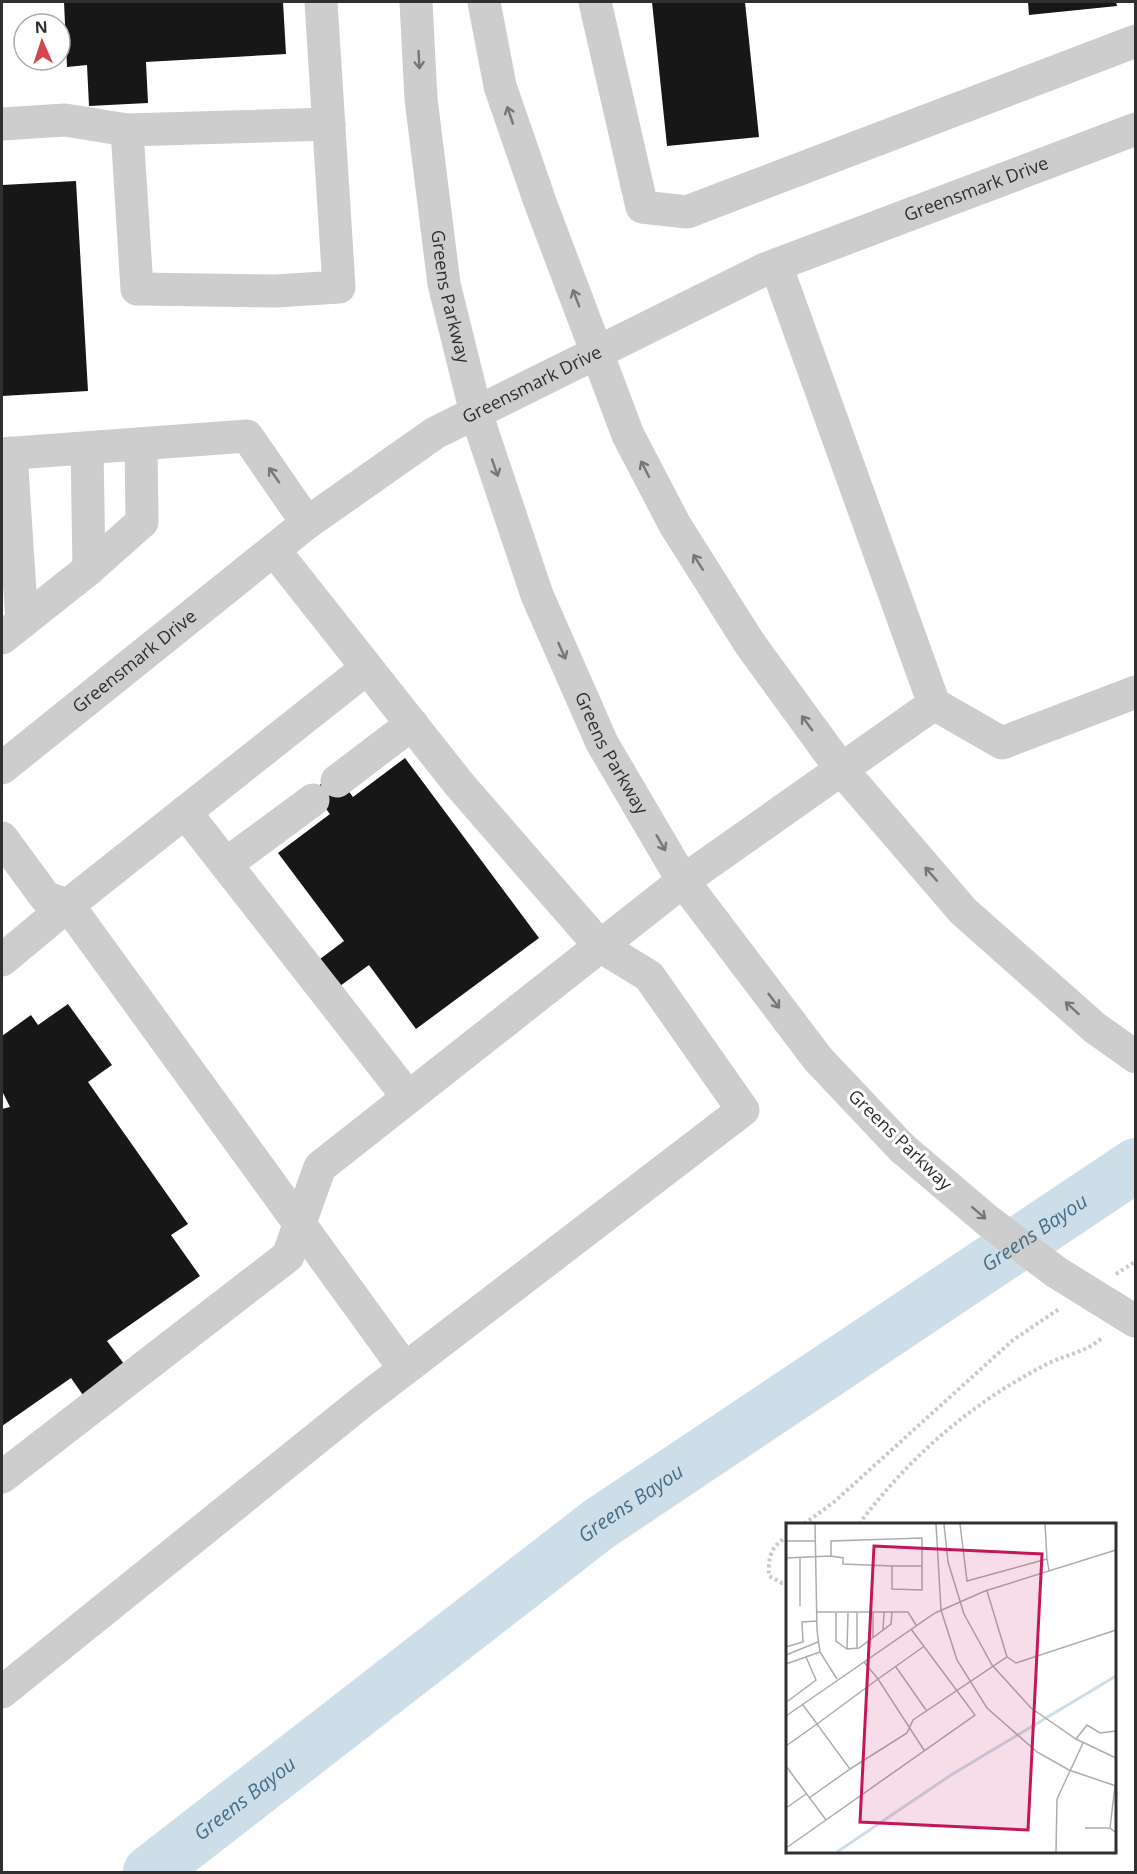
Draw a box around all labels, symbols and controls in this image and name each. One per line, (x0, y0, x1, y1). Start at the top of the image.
north arrow (12, 12, 72, 72)
text: N (34, 16, 48, 38)
one-way arrow (413, 49, 424, 69)
one-way arrow (504, 105, 515, 124)
street label: Greensmark Drive (900, 150, 1052, 227)
street label: Greens Parkway (426, 228, 476, 366)
one-way arrow (570, 289, 581, 308)
street label: Greensmark Drive (458, 339, 605, 429)
one-way arrow (490, 458, 501, 477)
one-way arrow (639, 460, 651, 478)
one-way arrow (268, 467, 280, 484)
one-way arrow (692, 554, 704, 571)
street label: Greensmark Drive (67, 604, 201, 718)
one-way arrow (557, 641, 568, 660)
street label: Greens Parkway (570, 688, 655, 819)
one-way arrow (801, 716, 813, 732)
one-way arrow (655, 834, 667, 851)
one-way arrow (924, 867, 938, 882)
one-way arrow (768, 992, 781, 1008)
one-way arrow (1065, 1001, 1080, 1015)
street label: Greens Parkway (844, 1084, 958, 1196)
water label: Greens Bayou (976, 1187, 1093, 1278)
one-way arrow (971, 1206, 986, 1220)
water label: Greens Bayou (572, 1457, 689, 1548)
inset map (786, 1523, 1116, 1853)
water label: Greens Bayou (188, 1750, 301, 1846)

